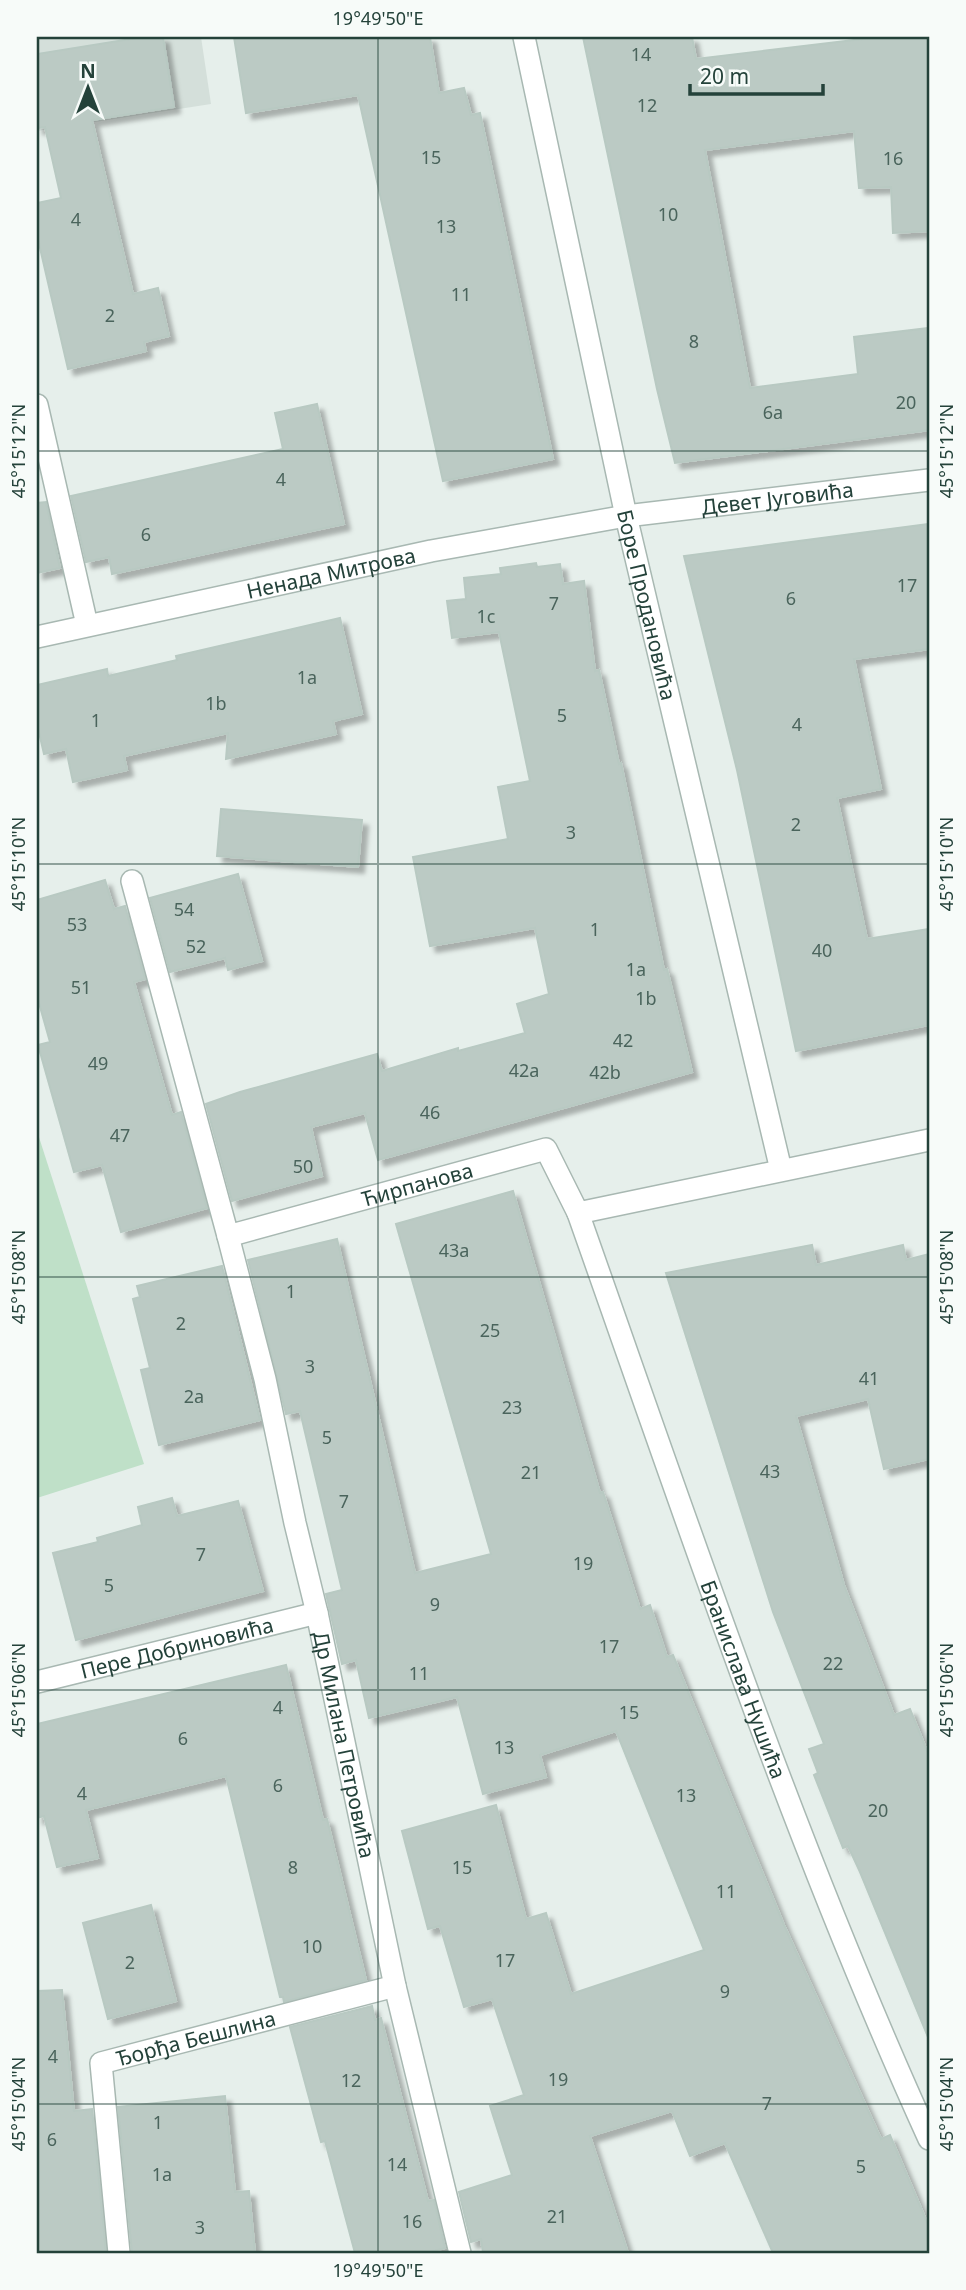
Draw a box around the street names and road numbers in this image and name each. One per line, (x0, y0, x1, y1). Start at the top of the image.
street label: Девет Југовића (700, 475, 855, 521)
street label: Боре Продановића (611, 507, 683, 703)
street label: Ненада Митрова (244, 541, 418, 605)
street label: Ћирпанова (359, 1156, 476, 1213)
street label: Бранислава Нушића (694, 1576, 793, 1783)
street label: Пере Добриновића (77, 1610, 276, 1685)
street label: Др Милана Петровића (307, 1629, 382, 1861)
street label: Ђорђа Бешлина (113, 2004, 279, 2072)

